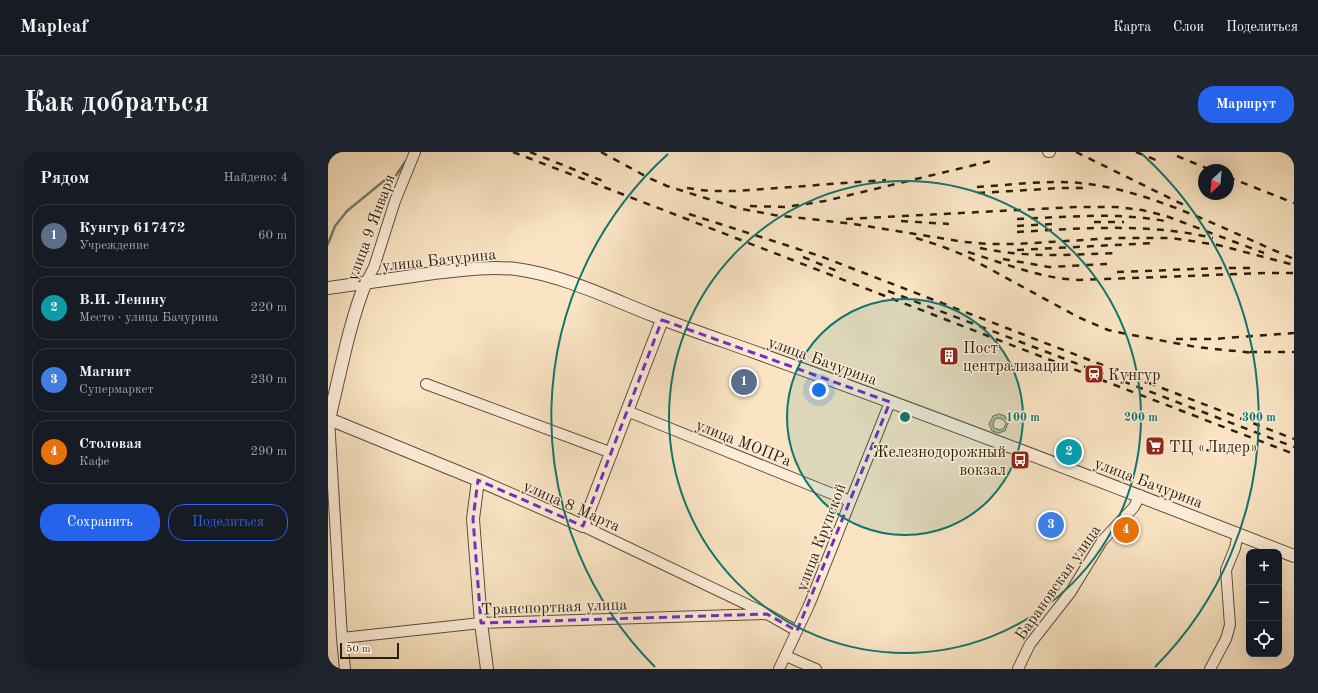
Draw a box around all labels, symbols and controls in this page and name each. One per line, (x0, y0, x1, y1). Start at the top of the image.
text: Mapleaf (20, 18, 88, 37)
text: Карта (1113, 20, 1151, 34)
text: Слои (1173, 20, 1204, 34)
text: Поделиться (1226, 20, 1298, 34)
button: Маршрут (1198, 86, 1294, 123)
text: Как добраться (24, 90, 209, 118)
north arrow (1198, 164, 1234, 200)
text: Рядом (40, 170, 89, 187)
text: Найдено: 4 (224, 171, 288, 184)
street label: улица 9 Января (345, 172, 399, 283)
text: Кунгур 617472 (79, 221, 185, 236)
text: 1 (50, 229, 58, 242)
text: 60 m (258, 229, 287, 242)
text: Учреждение (79, 239, 149, 252)
street label: улица Бачурина (381, 247, 497, 275)
text: В.И. Ленину (79, 293, 167, 308)
text: 2 (50, 301, 58, 314)
text: 220 m (250, 301, 287, 314)
text: Место · улица Бачурина (79, 311, 218, 324)
street label: улица Бачурина (766, 335, 879, 389)
place label: Пост централизации (963, 341, 1069, 375)
building icon: Пост централизации (938, 345, 960, 367)
station icon: Кунгур (1083, 363, 1105, 385)
text: Магнит (79, 365, 131, 380)
pin: 1 (731, 367, 757, 397)
place label: Кунгур (1108, 368, 1161, 384)
text: 3 (50, 373, 58, 386)
text: 230 m (250, 373, 287, 386)
your location (809, 380, 829, 400)
text: Супермаркет (79, 383, 154, 396)
centre of rings (898, 410, 912, 424)
text: 100 m (1006, 412, 1040, 424)
text: 200 m (1124, 412, 1158, 424)
text: 300 m (1242, 412, 1276, 424)
street label: улица МОПРа (693, 417, 793, 470)
supermarket icon: ТЦ «Лидер» (1144, 435, 1166, 457)
text: Столовая (79, 437, 142, 452)
pin: 2 (1056, 437, 1082, 467)
place label: ТЦ «Лидер» (1169, 440, 1258, 456)
text: 4 (50, 445, 58, 458)
text: 290 m (250, 445, 287, 458)
place label: Железнодорожный вокзал (872, 445, 1006, 479)
bus stop icon: Железнодорожный вокзал (1009, 449, 1031, 471)
text: Кафе (79, 455, 110, 468)
street label: улица Бачурина (1092, 456, 1205, 512)
street label: улица 8 Марта (520, 478, 622, 535)
street label: улица Крупской (794, 482, 850, 594)
button: Сохранить (40, 504, 160, 541)
button: Поделиться (168, 504, 288, 541)
pin: 3 (1038, 510, 1064, 540)
pin: 4 (1113, 515, 1139, 545)
street label: Барановская улица (1013, 523, 1104, 644)
map controls (1246, 549, 1282, 657)
button: + (1246, 549, 1282, 585)
button: − (1246, 585, 1282, 621)
street label: Транспортная улица (481, 597, 628, 619)
button: locate (1246, 621, 1282, 657)
scale bar (340, 641, 399, 660)
text: 50 m (346, 644, 371, 655)

